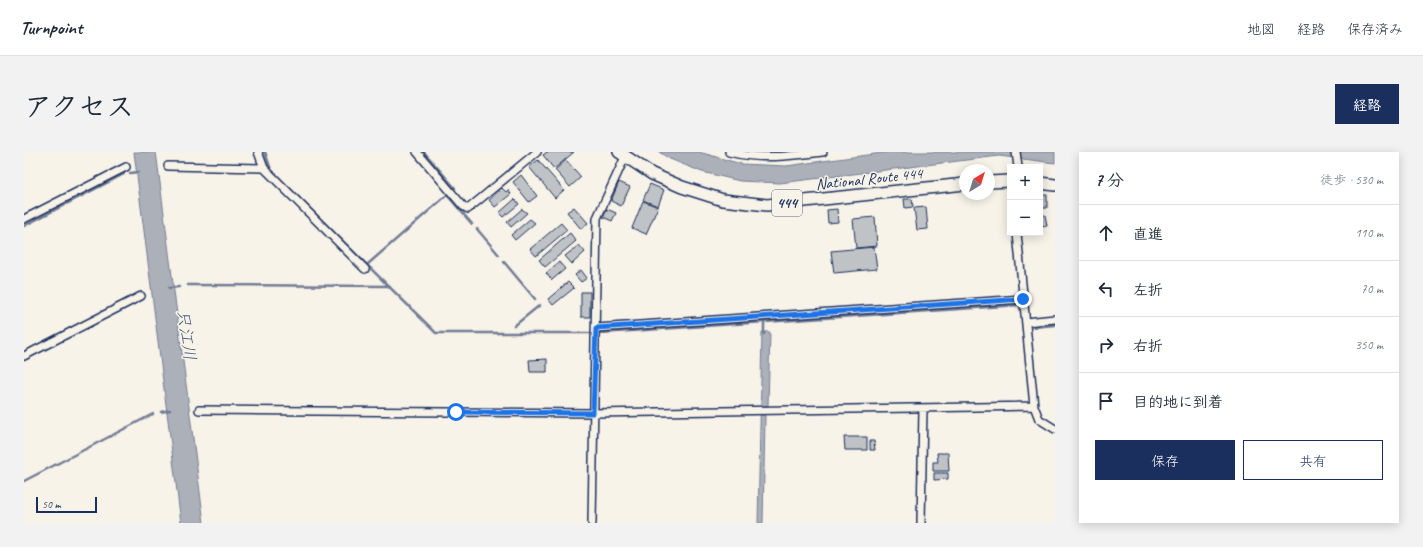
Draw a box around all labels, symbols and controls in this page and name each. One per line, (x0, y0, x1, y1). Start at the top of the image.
text: Turnpoint (20, 16, 82, 40)
text: 地図 (1247, 21, 1275, 38)
text: 経路 (1297, 21, 1325, 38)
text: 保存済み (1347, 21, 1403, 38)
button: 経路 (1335, 84, 1399, 124)
text: アクセス (24, 89, 134, 124)
street label: National Route 444 (815, 163, 925, 195)
north arrow (959, 164, 995, 200)
map controls (1007, 164, 1043, 236)
button: + (1007, 164, 1043, 200)
text: 7 分 (1095, 170, 1124, 191)
text: 徒歩 · 530 m (1320, 172, 1383, 188)
road number: 444 (772, 190, 802, 216)
button: − (1007, 200, 1043, 236)
icon: ahead (1095, 222, 1117, 244)
text: 直進 (1133, 225, 1163, 244)
text: 110 m (1355, 225, 1383, 241)
icon: left (1095, 278, 1117, 300)
text: 左折 (1133, 281, 1163, 300)
text: 70 m (1361, 281, 1383, 297)
route end (1014, 290, 1032, 308)
water label: 只江川 (173, 308, 200, 362)
icon: right (1095, 334, 1117, 356)
text: 右折 (1133, 337, 1163, 356)
text: 350 m (1355, 337, 1383, 353)
icon: arrive (1095, 390, 1117, 412)
text: 目的地に到着 (1133, 393, 1223, 412)
route start (447, 403, 465, 421)
button: 保存 (1095, 440, 1235, 480)
button: 共有 (1243, 440, 1383, 480)
scale bar (36, 495, 97, 514)
text: 50 m (42, 497, 61, 511)

